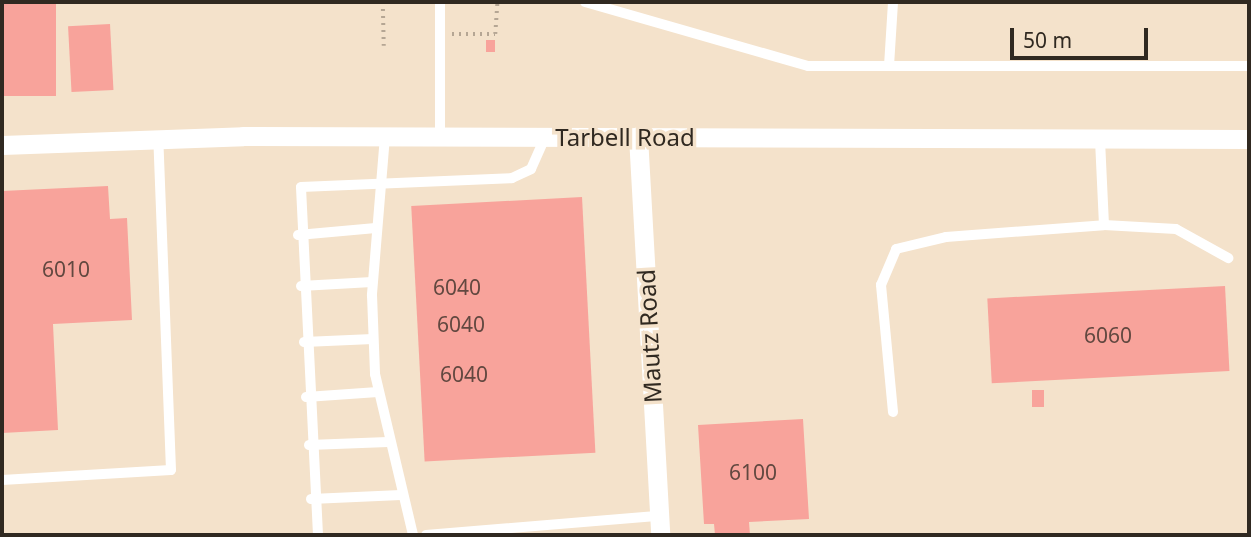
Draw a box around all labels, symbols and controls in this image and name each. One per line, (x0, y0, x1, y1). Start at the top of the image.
scale bar (1013, 14, 1151, 58)
text: 50 m (1023, 26, 1072, 54)
street label: Tarbell Road (555, 123, 695, 151)
house number: 6010 (42, 256, 90, 282)
street label: Mautz Road (631, 268, 667, 404)
house number: 6040 (433, 274, 481, 300)
house number: 6040 (437, 311, 485, 337)
house number: 6060 (1084, 322, 1132, 348)
house number: 6040 (440, 361, 488, 387)
house number: 6100 (729, 459, 777, 485)

